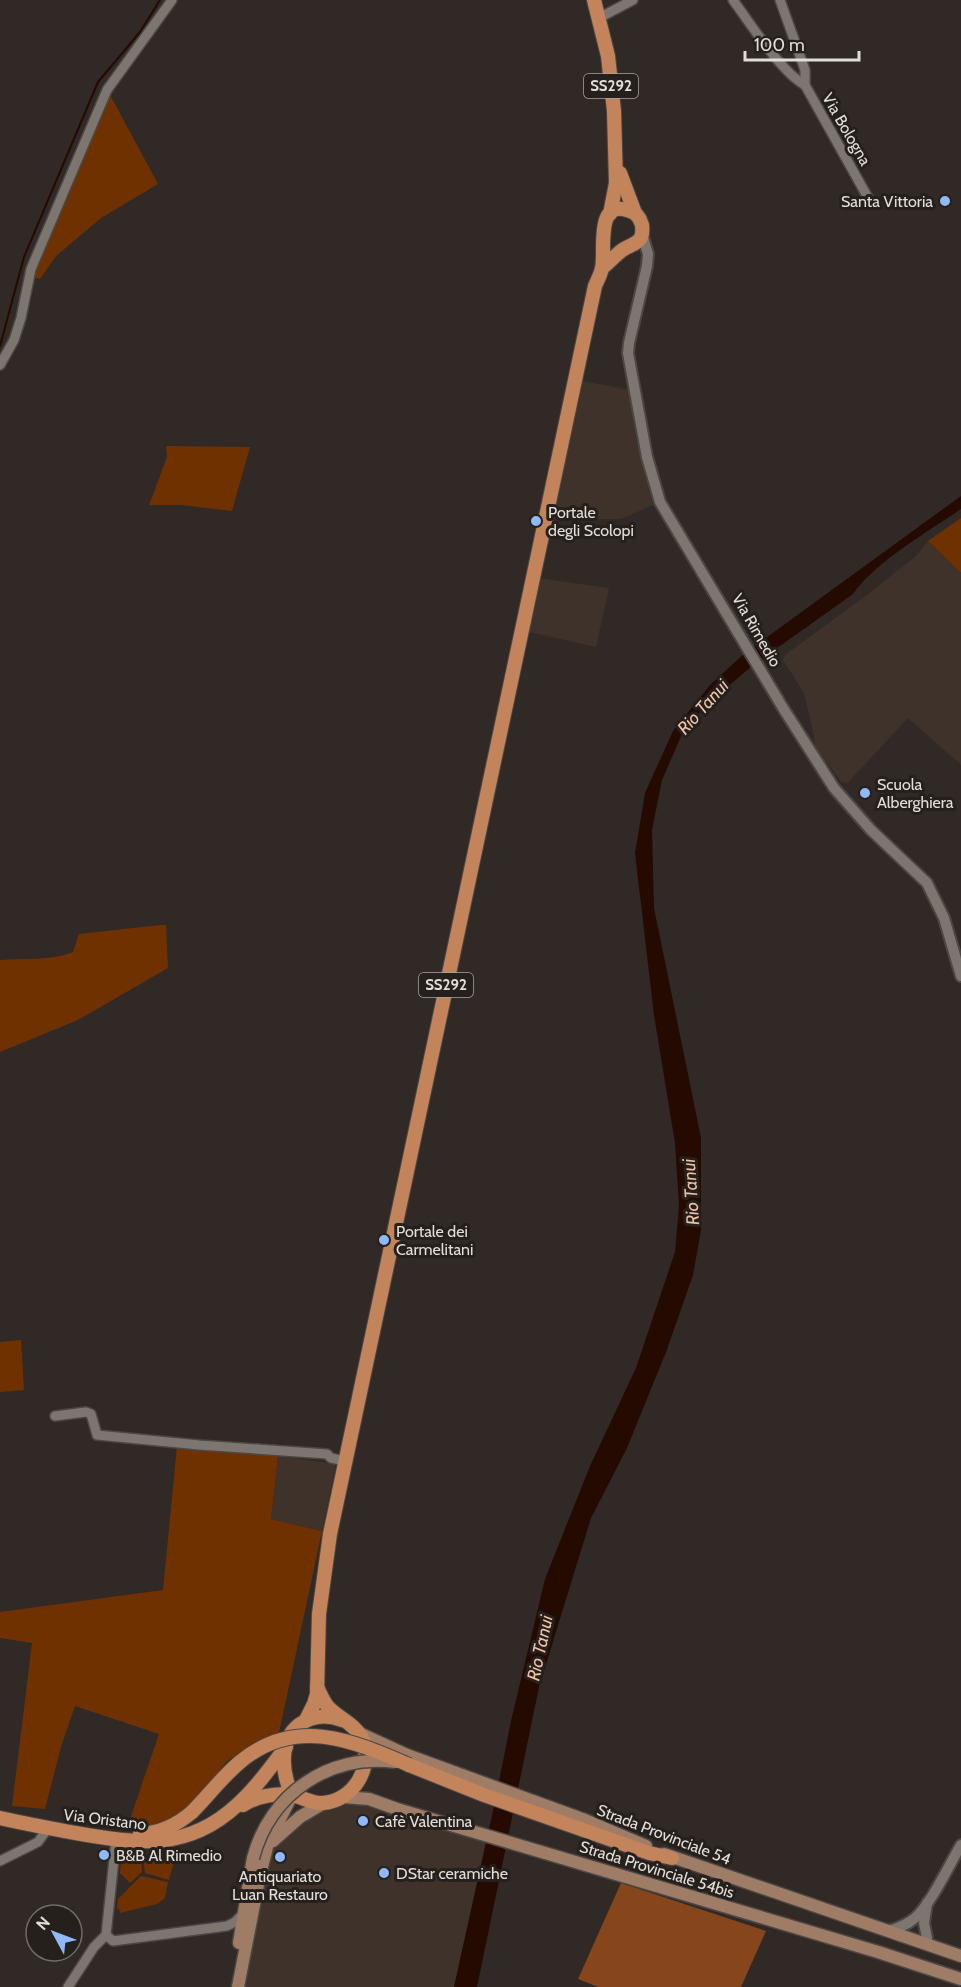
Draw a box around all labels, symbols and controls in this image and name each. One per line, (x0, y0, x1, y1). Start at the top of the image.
scale bar (745, 24, 859, 62)
text: 100 m (754, 34, 805, 56)
road number: SS292 (584, 74, 638, 98)
street label: Via Bologna (818, 90, 875, 169)
place label: Santa Vittoria (841, 192, 933, 211)
marker: Santa Vittoria (938, 194, 952, 208)
place label: Portale degli Scolopi (548, 503, 634, 540)
marker: Portale degli Scolopi (529, 514, 543, 528)
street label: Via Rimedio (728, 590, 785, 670)
water label: Rio Tanui (673, 674, 734, 739)
place label: Scuola Alberghiera (877, 775, 954, 812)
marker: Scuola Alberghiera (858, 786, 872, 800)
road number: SS292 (419, 973, 473, 997)
water label: Rio Tanui (678, 1157, 704, 1226)
place label: Portale dei Carmelitani (396, 1222, 473, 1259)
marker: Portale dei Carmelitani (377, 1233, 391, 1247)
water label: Rio Tanui (522, 1612, 558, 1683)
street label: Strada Provinciale 54 (594, 1800, 733, 1869)
street label: Via Oristano (62, 1805, 148, 1834)
place label: Cafè Valentina (375, 1812, 473, 1831)
marker: Cafè Valentina (356, 1814, 370, 1828)
street label: Strada Provinciale 54bis (577, 1837, 737, 1902)
place label: B&B Al Rimedio (116, 1846, 222, 1865)
marker: B&B Al Rimedio (97, 1848, 111, 1862)
marker: Antiquariato Luan Restauro (273, 1850, 287, 1864)
place label: DStar ceramiche (396, 1864, 508, 1883)
marker: DStar ceramiche (377, 1866, 391, 1880)
place label: Antiquariato Luan Restauro (232, 1867, 328, 1904)
north arrow (24, 1903, 84, 1963)
text: N (32, 1913, 54, 1934)

